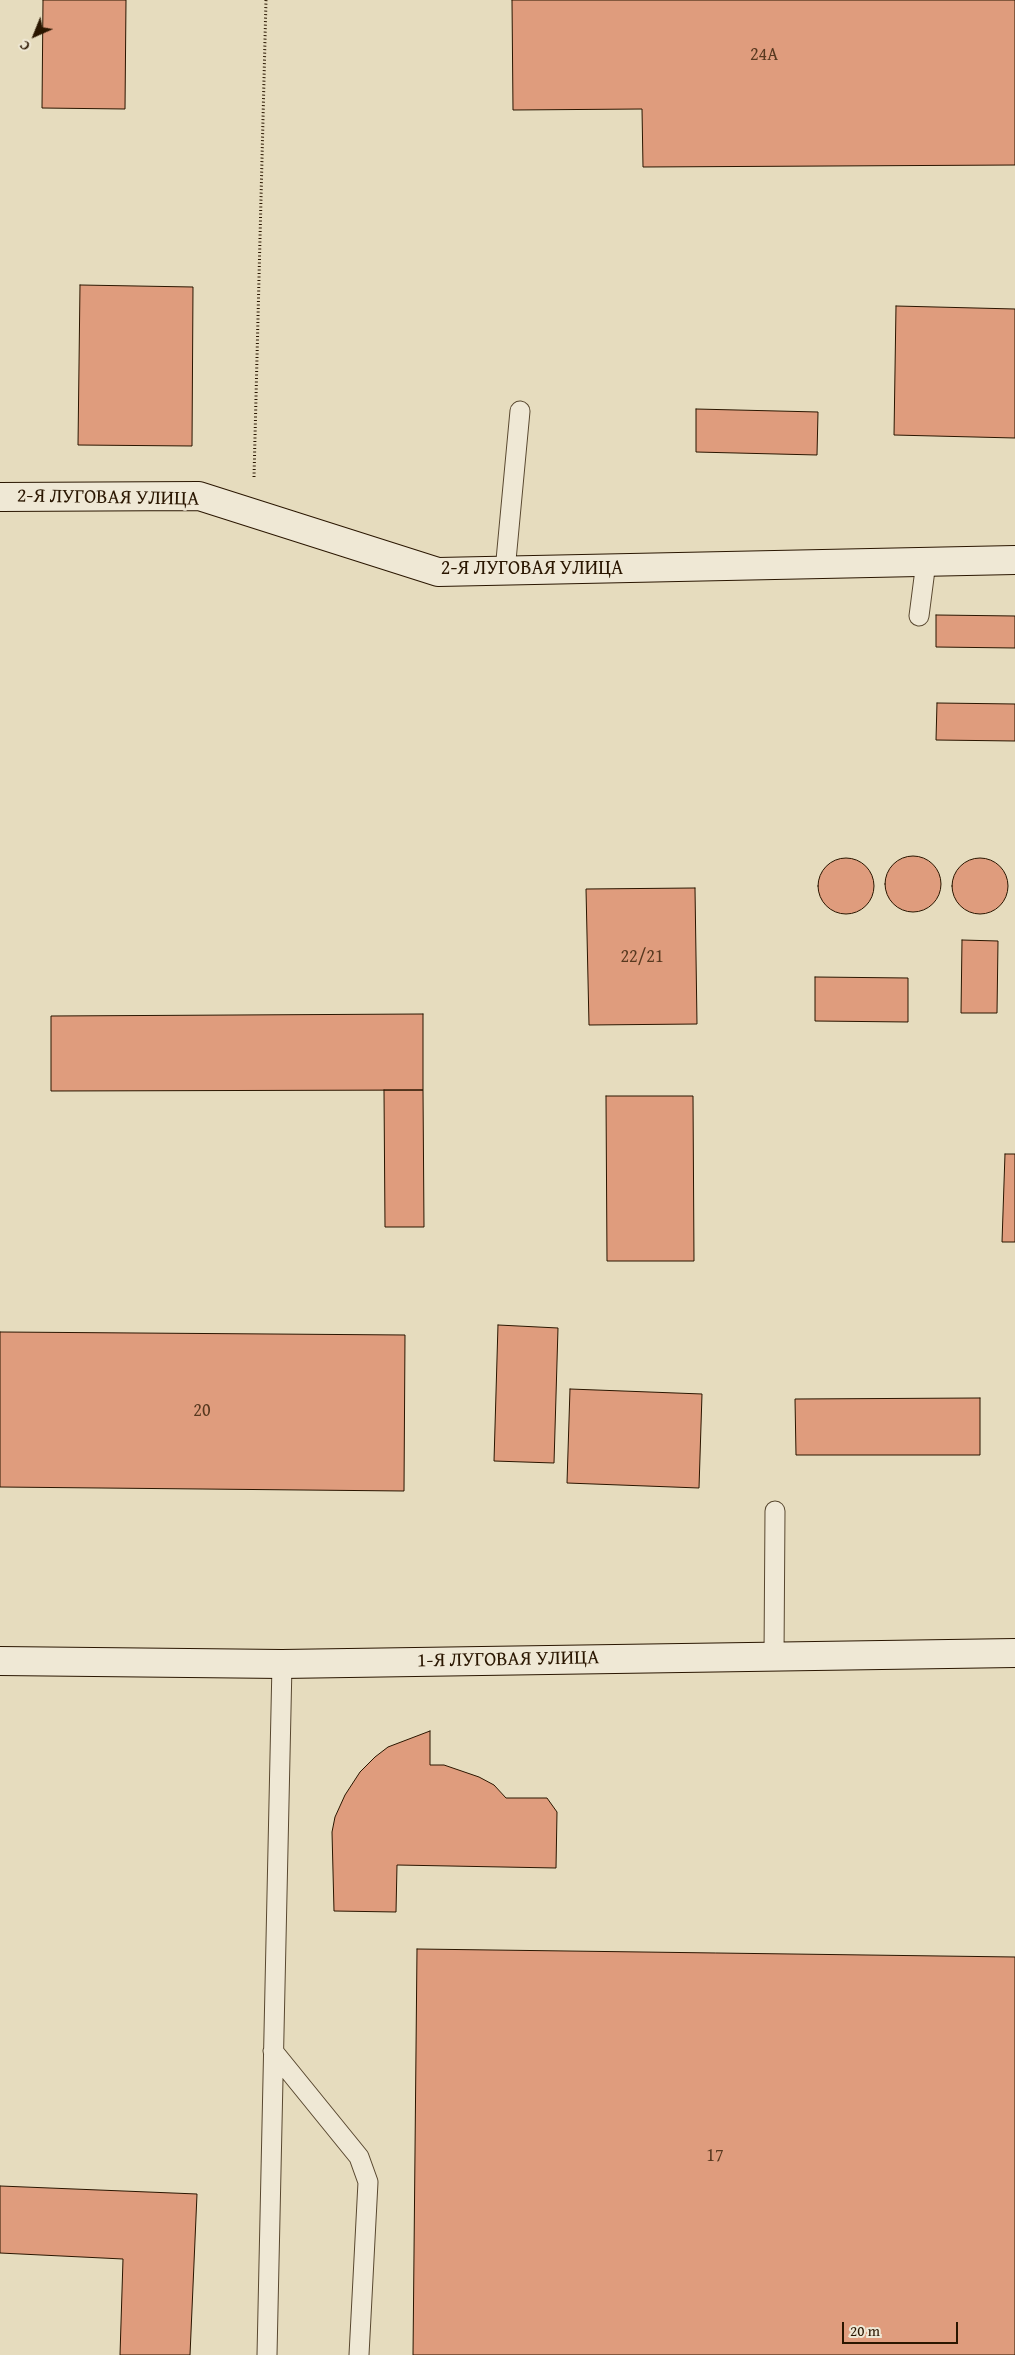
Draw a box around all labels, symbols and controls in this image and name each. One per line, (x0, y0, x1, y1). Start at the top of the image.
north arrow (10, 10, 60, 60)
text: С (15, 36, 34, 56)
house number: 24А (750, 44, 778, 66)
street label: 2-Я ЛУГОВАЯ УЛИЦА (17, 484, 199, 512)
street label: 2-Я ЛУГОВАЯ УЛИЦА (441, 557, 623, 581)
house number: 22/21 (620, 946, 664, 968)
house number: 20 (193, 1400, 211, 1422)
street label: 1-Я ЛУГОВАЯ УЛИЦА (417, 1646, 599, 1674)
house number: 17 (706, 2145, 724, 2167)
scale bar (845, 2312, 961, 2344)
text: 20 m (850, 2320, 880, 2341)

